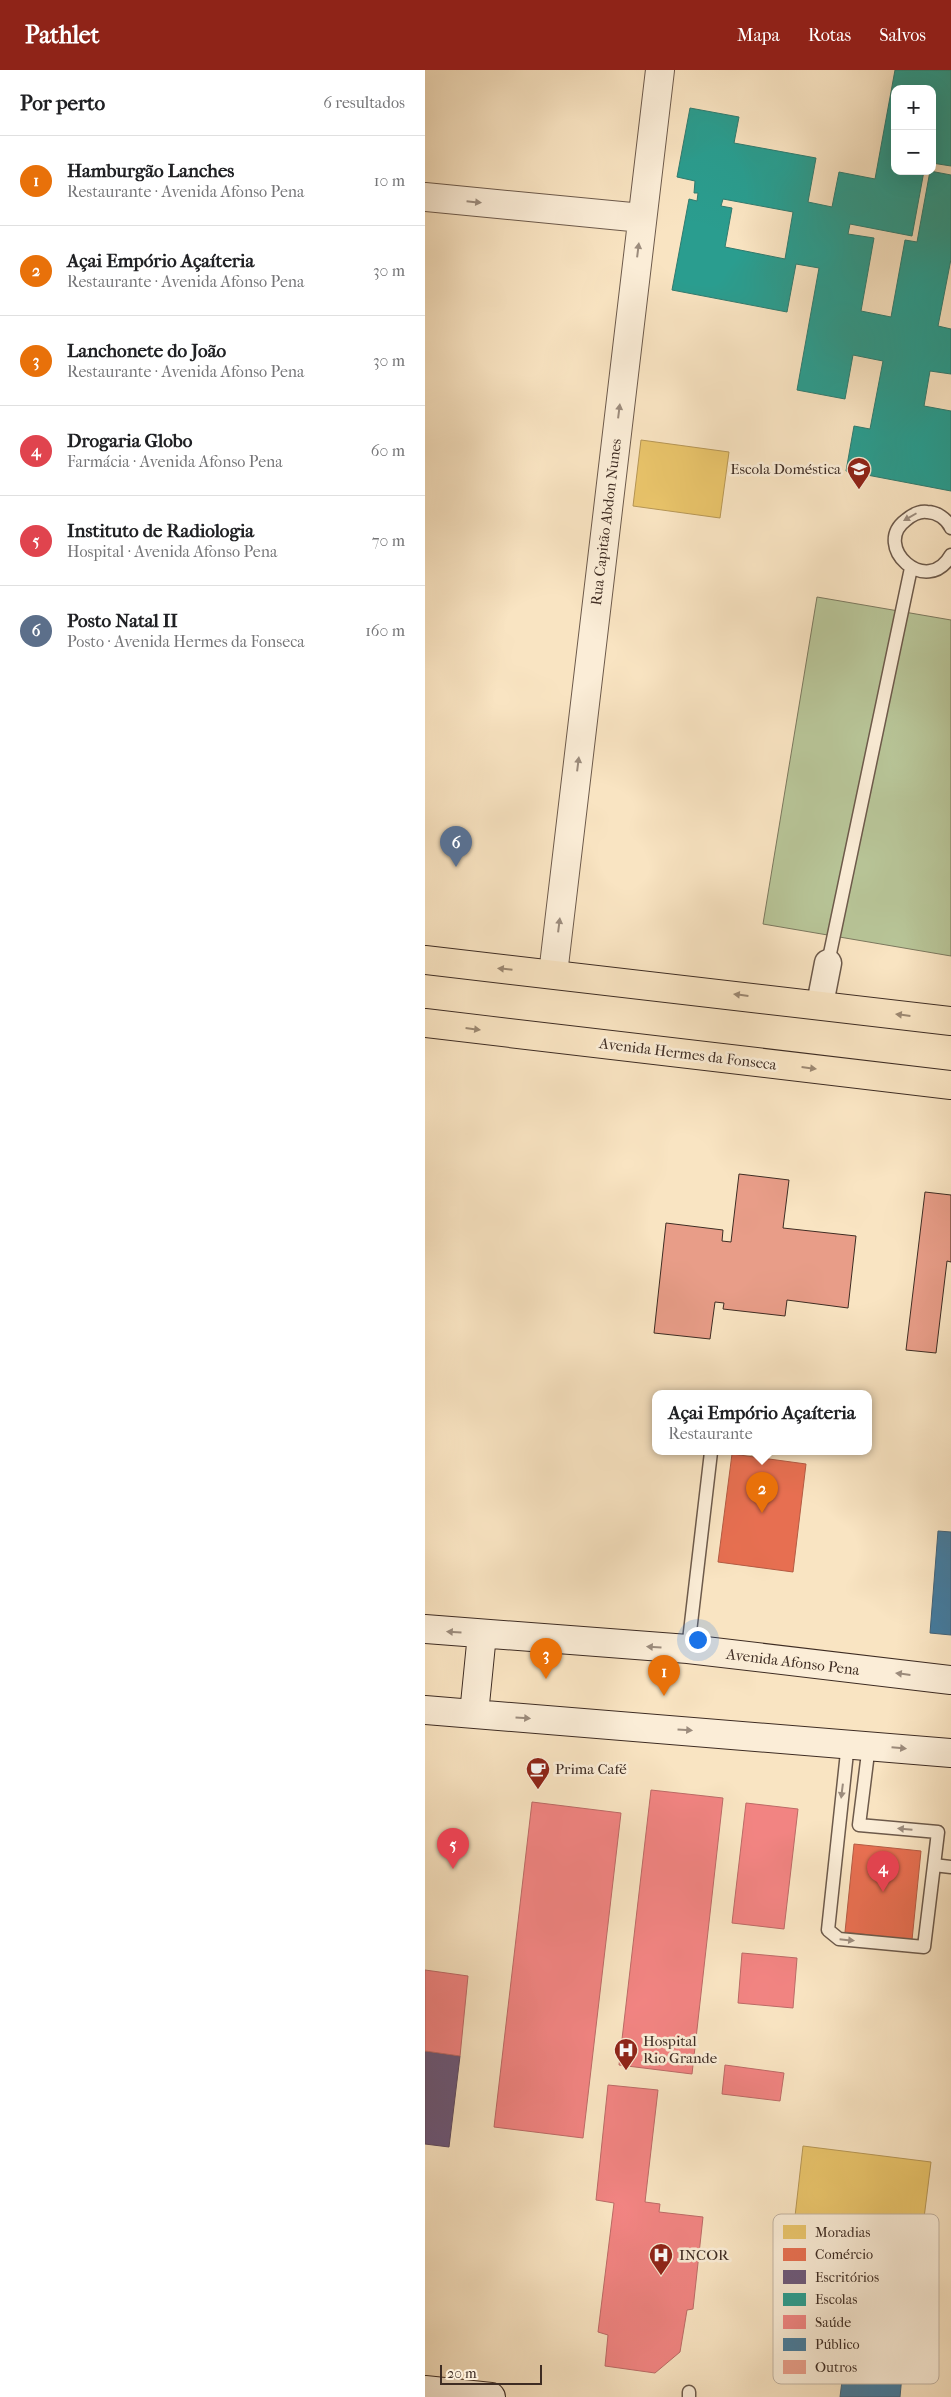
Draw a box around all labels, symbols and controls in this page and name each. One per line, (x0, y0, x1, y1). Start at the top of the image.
text: Pathlet (25, 21, 99, 49)
text: Mapa (737, 25, 780, 46)
text: Rotas (808, 25, 851, 46)
text: Salvos (879, 25, 926, 46)
map controls (891, 85, 936, 175)
button: + (891, 85, 936, 130)
text: Por perto (20, 91, 105, 115)
text: 6 resultados (323, 93, 405, 112)
button: − (891, 130, 936, 175)
text: Hamburgão Lanches (67, 160, 234, 182)
text: 1 (33, 171, 39, 190)
text: 10 m (374, 171, 405, 190)
text: Restaurante · Avenida Afonso Pena (67, 182, 305, 201)
one-way arrow (466, 198, 482, 206)
one-way arrow (634, 242, 642, 258)
text: Açai Empório Açaíteria (67, 250, 254, 272)
text: 2 (32, 261, 40, 280)
text: 30 m (373, 261, 405, 280)
text: Restaurante · Avenida Afonso Pena (67, 272, 305, 291)
text: Lanchonete do João (67, 340, 226, 362)
text: 3 (33, 351, 39, 370)
text: 30 m (373, 351, 405, 370)
text: Restaurante · Avenida Afonso Pena (67, 362, 305, 381)
one-way arrow (615, 403, 623, 419)
text: Drogaria Globo (67, 430, 192, 452)
street label: Rua Capitão Abdon Nunes (587, 437, 625, 607)
text: 4 (31, 441, 41, 460)
text: 60 m (371, 441, 405, 460)
text: Farmácia · Avenida Afonso Pena (67, 452, 283, 471)
school or university icon: Escola Doméstica (846, 456, 872, 490)
place label: Escola Doméstica (730, 460, 842, 478)
one-way arrow (904, 513, 917, 522)
text: Instituto de Radiologia (67, 520, 254, 542)
text: 5 (33, 531, 39, 550)
text: 70 m (372, 531, 405, 550)
text: Hospital · Avenida Afonso Pena (67, 542, 277, 561)
text: Posto Natal II (67, 610, 178, 632)
text: 6 (32, 621, 40, 640)
text: 160 m (365, 621, 405, 640)
text: Posto · Avenida Hermes da Fonseca (67, 632, 305, 651)
one-way arrow (574, 756, 582, 772)
pin: 6 (440, 826, 472, 867)
one-way arrow (555, 917, 563, 933)
one-way arrow (496, 965, 512, 973)
one-way arrow (733, 991, 749, 999)
one-way arrow (894, 1011, 910, 1019)
one-way arrow (466, 1025, 482, 1033)
street label: Avenida Hermes da Fonseca (597, 1034, 779, 1074)
one-way arrow (801, 1064, 817, 1072)
popup (652, 1390, 872, 1455)
text: Açai Empório Açaíteria (668, 1402, 856, 1424)
text: Restaurante (668, 1424, 753, 1443)
pin: 2 (746, 1472, 778, 1513)
one-way arrow (445, 1627, 461, 1635)
your location (685, 1627, 711, 1653)
pin: 3 (530, 1638, 562, 1679)
one-way arrow (646, 1643, 662, 1651)
street label: Avenida Afonso Pena (724, 1645, 862, 1679)
pin: 1 (648, 1655, 680, 1696)
one-way arrow (894, 1670, 910, 1678)
one-way arrow (515, 1714, 531, 1722)
one-way arrow (677, 1727, 693, 1735)
one-way arrow (891, 1744, 907, 1752)
cafe icon: Prima Café (525, 1756, 551, 1790)
place label: Prima Café (555, 1760, 627, 1778)
one-way arrow (838, 1784, 846, 1800)
one-way arrow (896, 1825, 912, 1833)
pin: 5 (437, 1828, 469, 1869)
pin: 4 (867, 1851, 899, 1892)
one-way arrow (840, 1936, 856, 1944)
place label: Hospital Rio Grande (643, 2032, 718, 2067)
hospital icon: Hospital Rio Grande (613, 2037, 639, 2071)
legend (773, 2214, 939, 2384)
text: Moradias (815, 2224, 870, 2241)
hospital icon: INCOR (648, 2242, 674, 2276)
place label: INCOR (679, 2246, 730, 2264)
text: Comércio (815, 2246, 873, 2263)
text: Escritórios (815, 2269, 879, 2286)
text: Escolas (815, 2291, 857, 2308)
text: Saúde (815, 2314, 851, 2331)
text: Público (815, 2336, 860, 2353)
text: Outros (815, 2359, 857, 2376)
scale bar (440, 2362, 543, 2385)
text: 20 m (447, 2365, 477, 2382)

